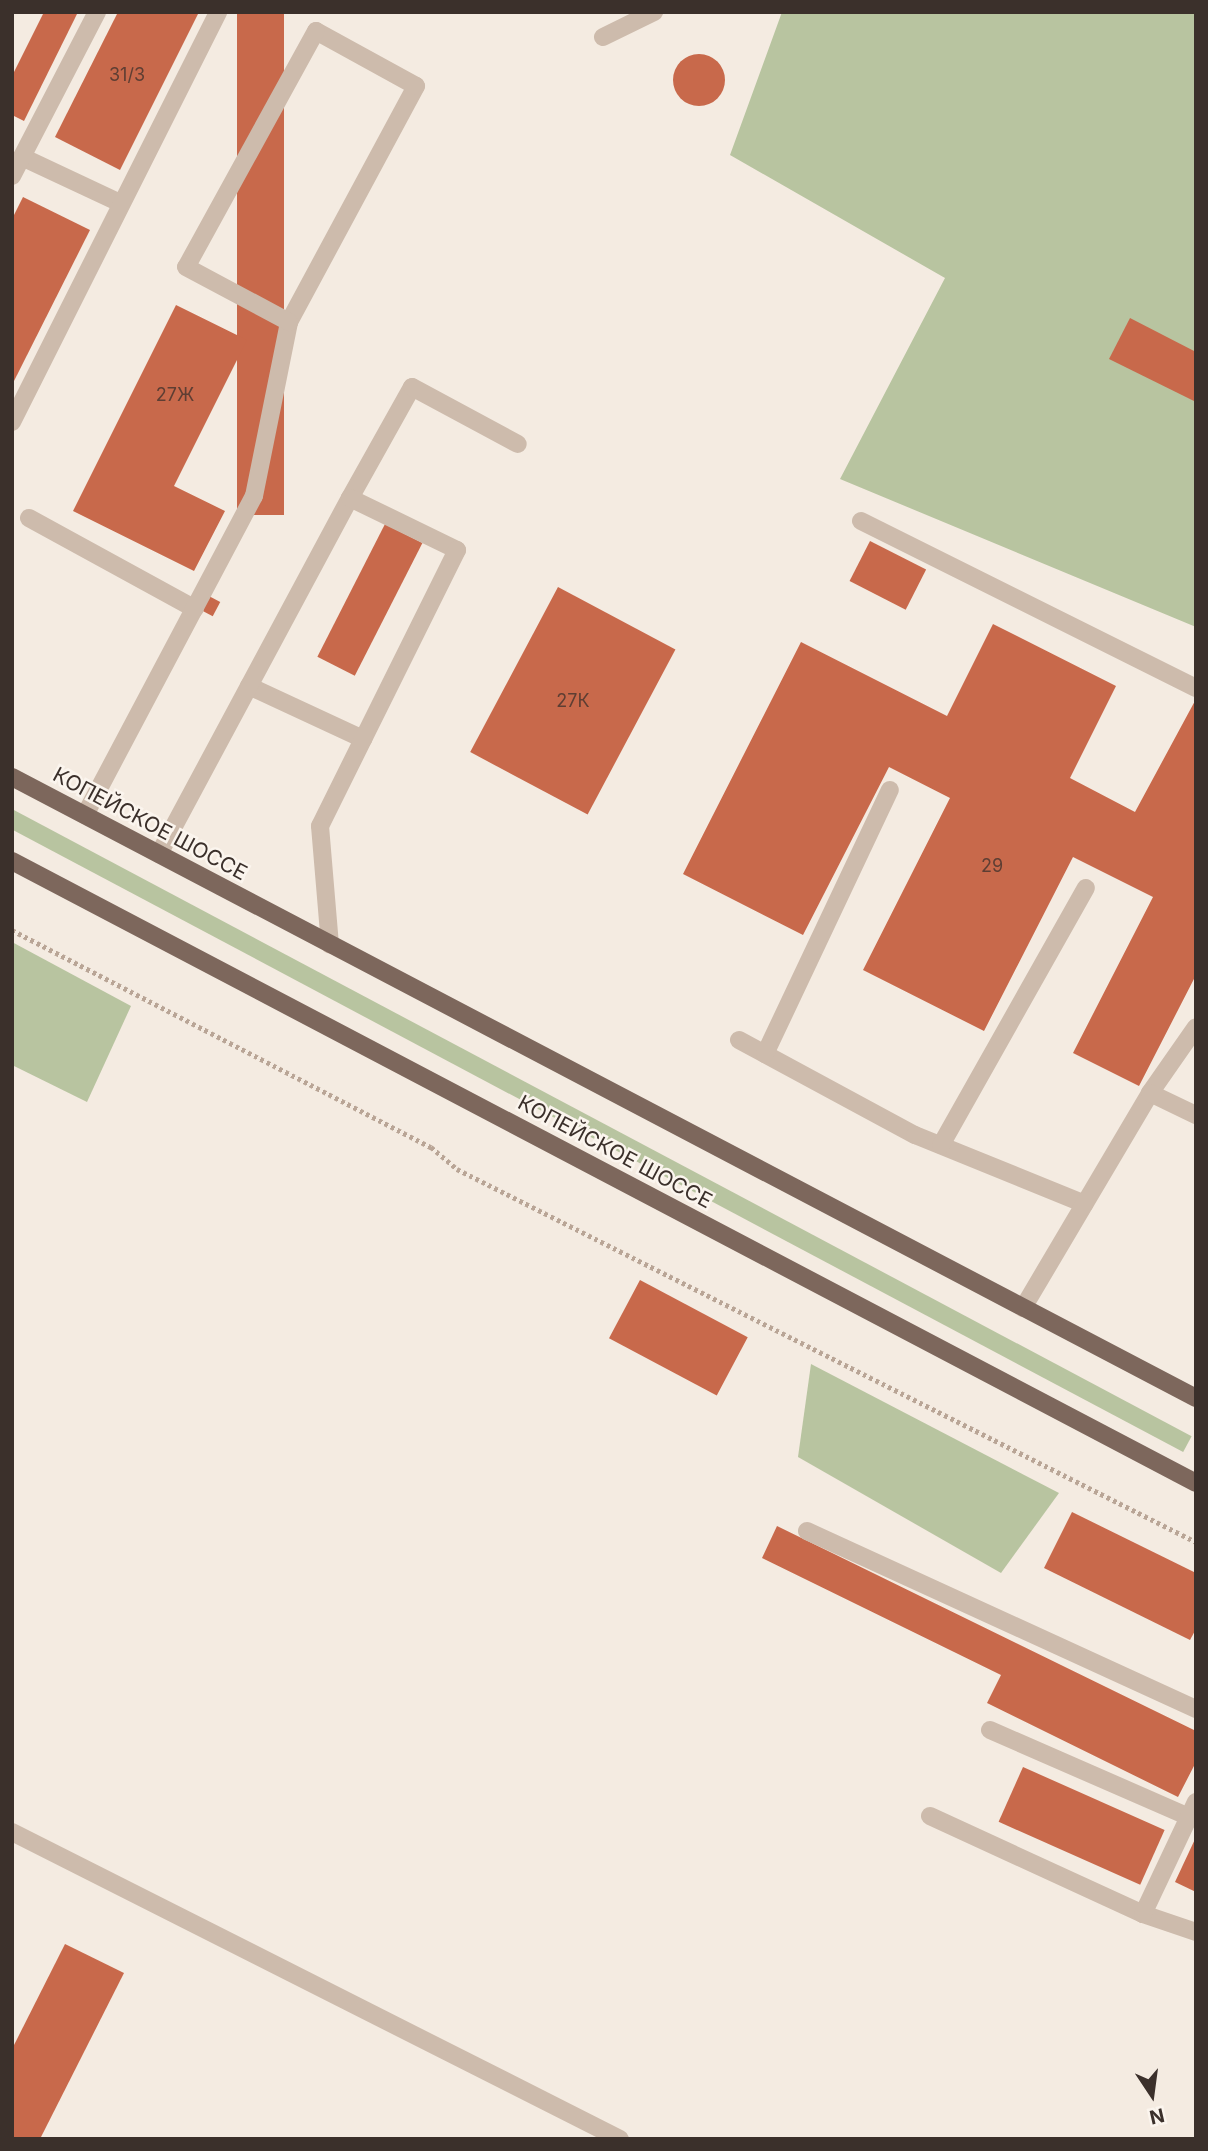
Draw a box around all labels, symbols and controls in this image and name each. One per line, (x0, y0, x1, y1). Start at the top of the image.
house number: 31/3 (109, 64, 145, 86)
house number: 27Ж (156, 384, 194, 406)
house number: 27К (556, 690, 590, 712)
street label: КОПЕЙСКОЕ ШОССЕ (49, 762, 251, 886)
house number: 29 (981, 855, 1003, 877)
street label: КОПЕЙСКОЕ ШОССЕ (514, 1090, 716, 1214)
north arrow (1117, 2060, 1187, 2130)
text: N (1147, 2103, 1166, 2129)

